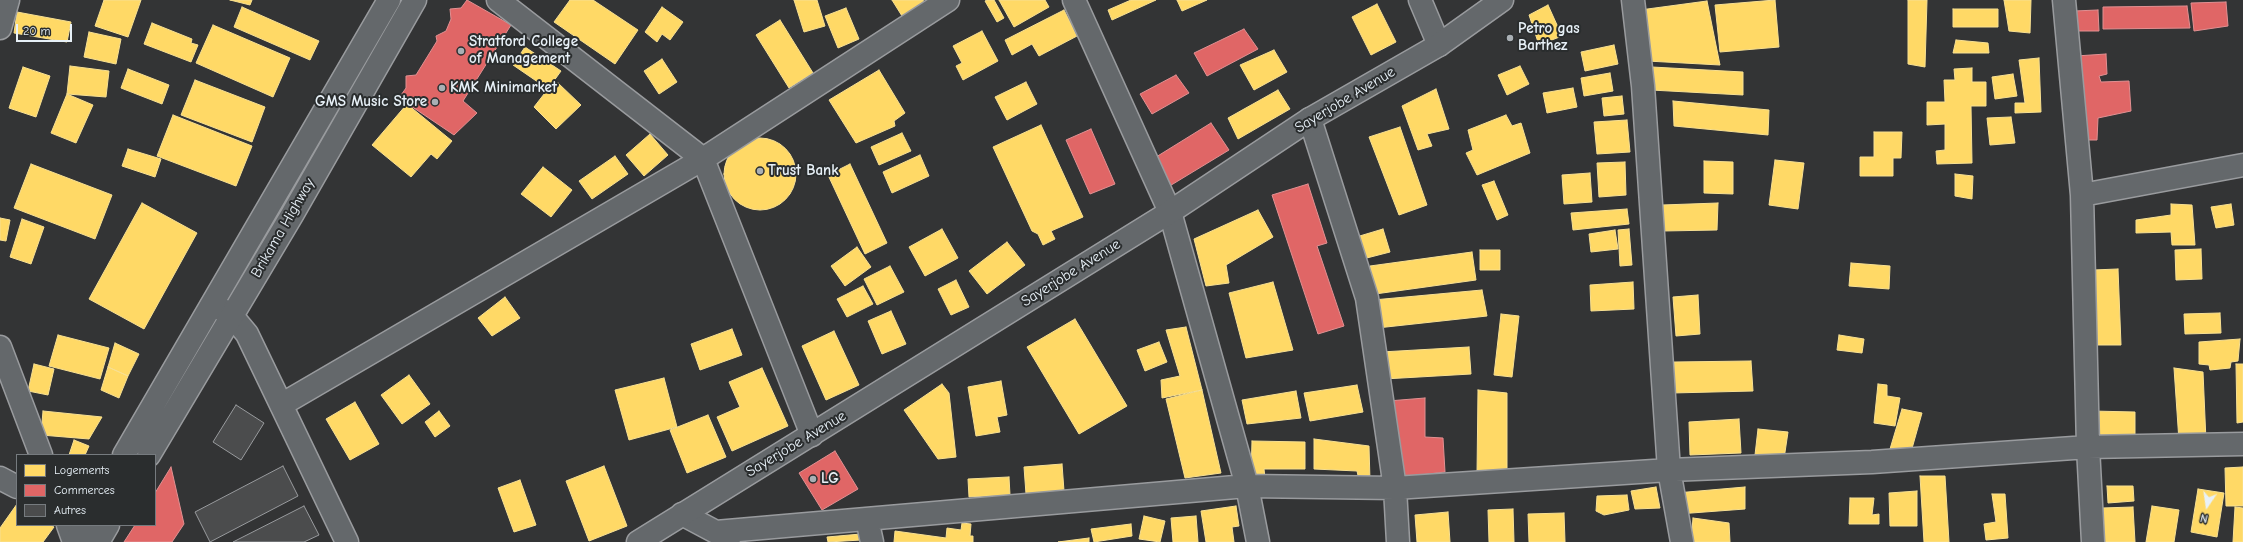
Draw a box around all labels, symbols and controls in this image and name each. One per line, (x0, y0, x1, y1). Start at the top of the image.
scale bar (18, 16, 74, 42)
place label: Petro gas Barthez (1518, 20, 1580, 55)
text: 20 m (23, 24, 51, 38)
place label: Stratford College of Management (469, 33, 578, 68)
marker: Petro gas Barthez (1505, 33, 1515, 43)
marker: Stratford College of Management (456, 46, 466, 56)
street label: Sayerjobe Avenue (1292, 63, 1398, 137)
place label: KMK Minimarket (450, 79, 557, 97)
marker: KMK Minimarket (437, 83, 447, 93)
place label: GMS Music Store (315, 93, 427, 111)
marker: GMS Music Store (430, 97, 440, 107)
place label: Trust Bank (768, 162, 839, 180)
marker: Trust Bank (755, 166, 765, 176)
street label: Brikama Highway (247, 175, 319, 281)
street label: Sayerjobe Avenue (1018, 235, 1124, 311)
street label: Sayerjobe Avenue (743, 407, 849, 481)
legend (16, 454, 156, 526)
text: Logements (54, 463, 110, 477)
place label: LG (821, 470, 839, 488)
marker: LG (808, 474, 818, 484)
text: Commerces (54, 483, 115, 497)
north arrow (2187, 486, 2227, 526)
text: Autres (54, 503, 86, 517)
text: N (2199, 511, 2209, 525)

